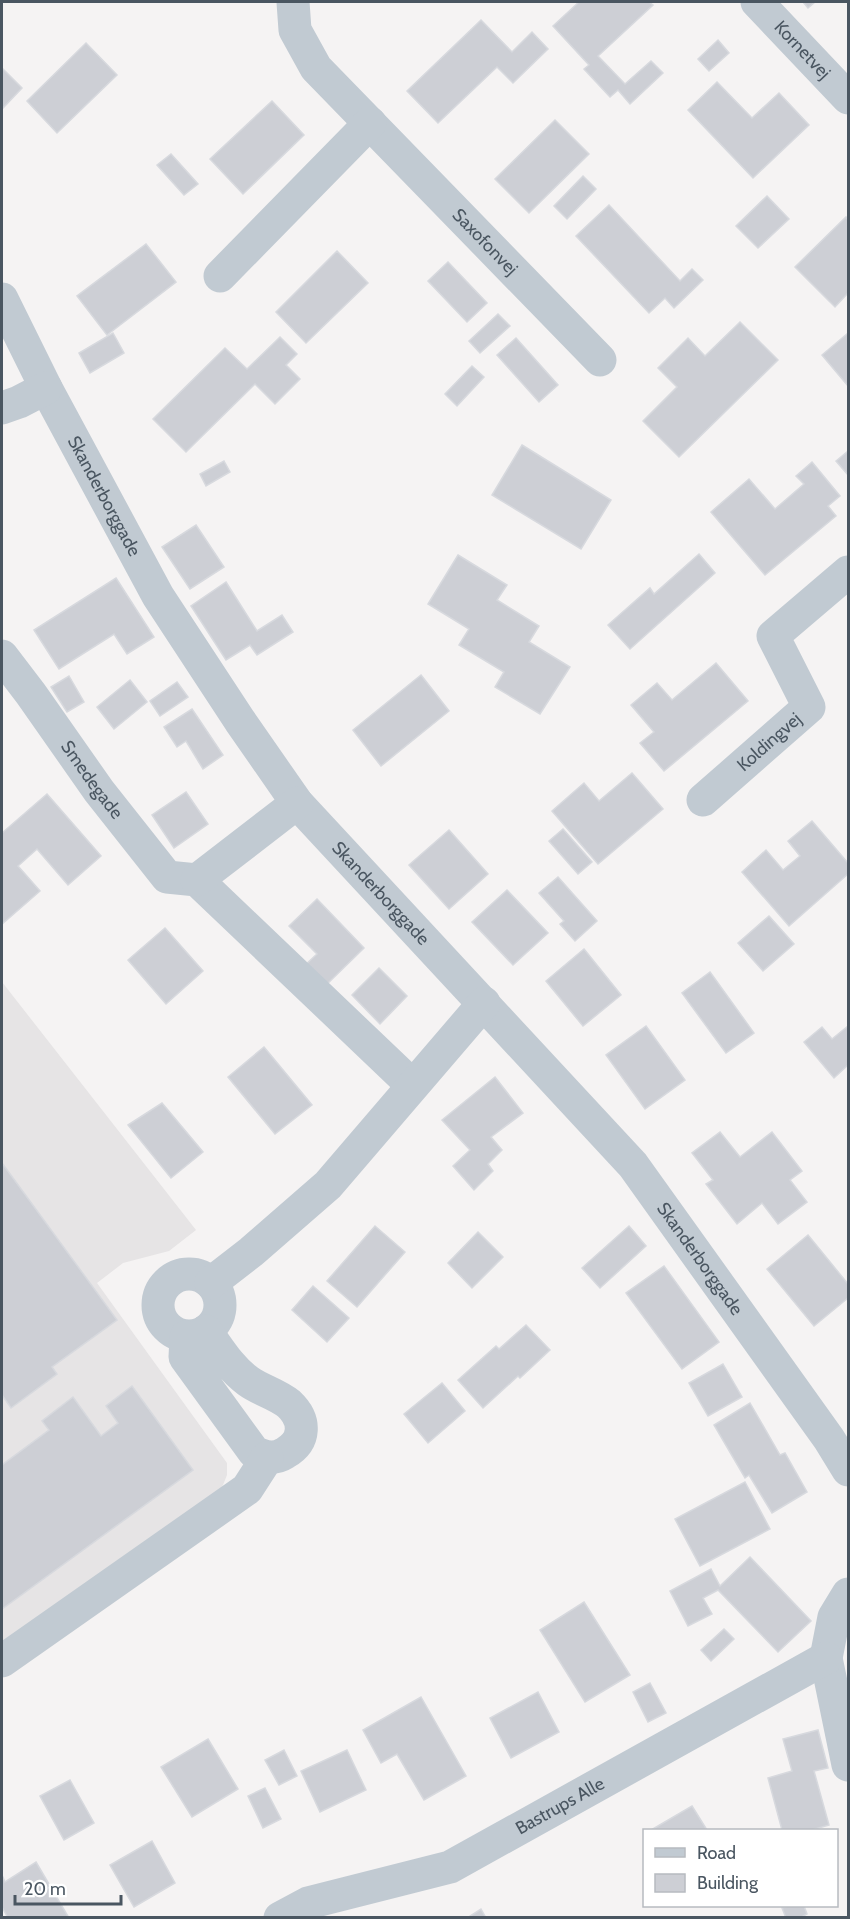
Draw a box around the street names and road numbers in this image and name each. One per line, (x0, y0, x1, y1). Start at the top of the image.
street label: Kornetvej (770, 16, 835, 84)
street label: Saxofonvej (448, 204, 522, 280)
street label: Skanderborggade (63, 432, 145, 560)
street label: Koldingvej (732, 708, 806, 776)
street label: Smedegade (56, 736, 128, 823)
street label: Skanderborggade (327, 837, 434, 950)
street label: Skanderborggade (652, 1198, 748, 1319)
street label: Bastrups Alle (512, 1772, 608, 1839)

